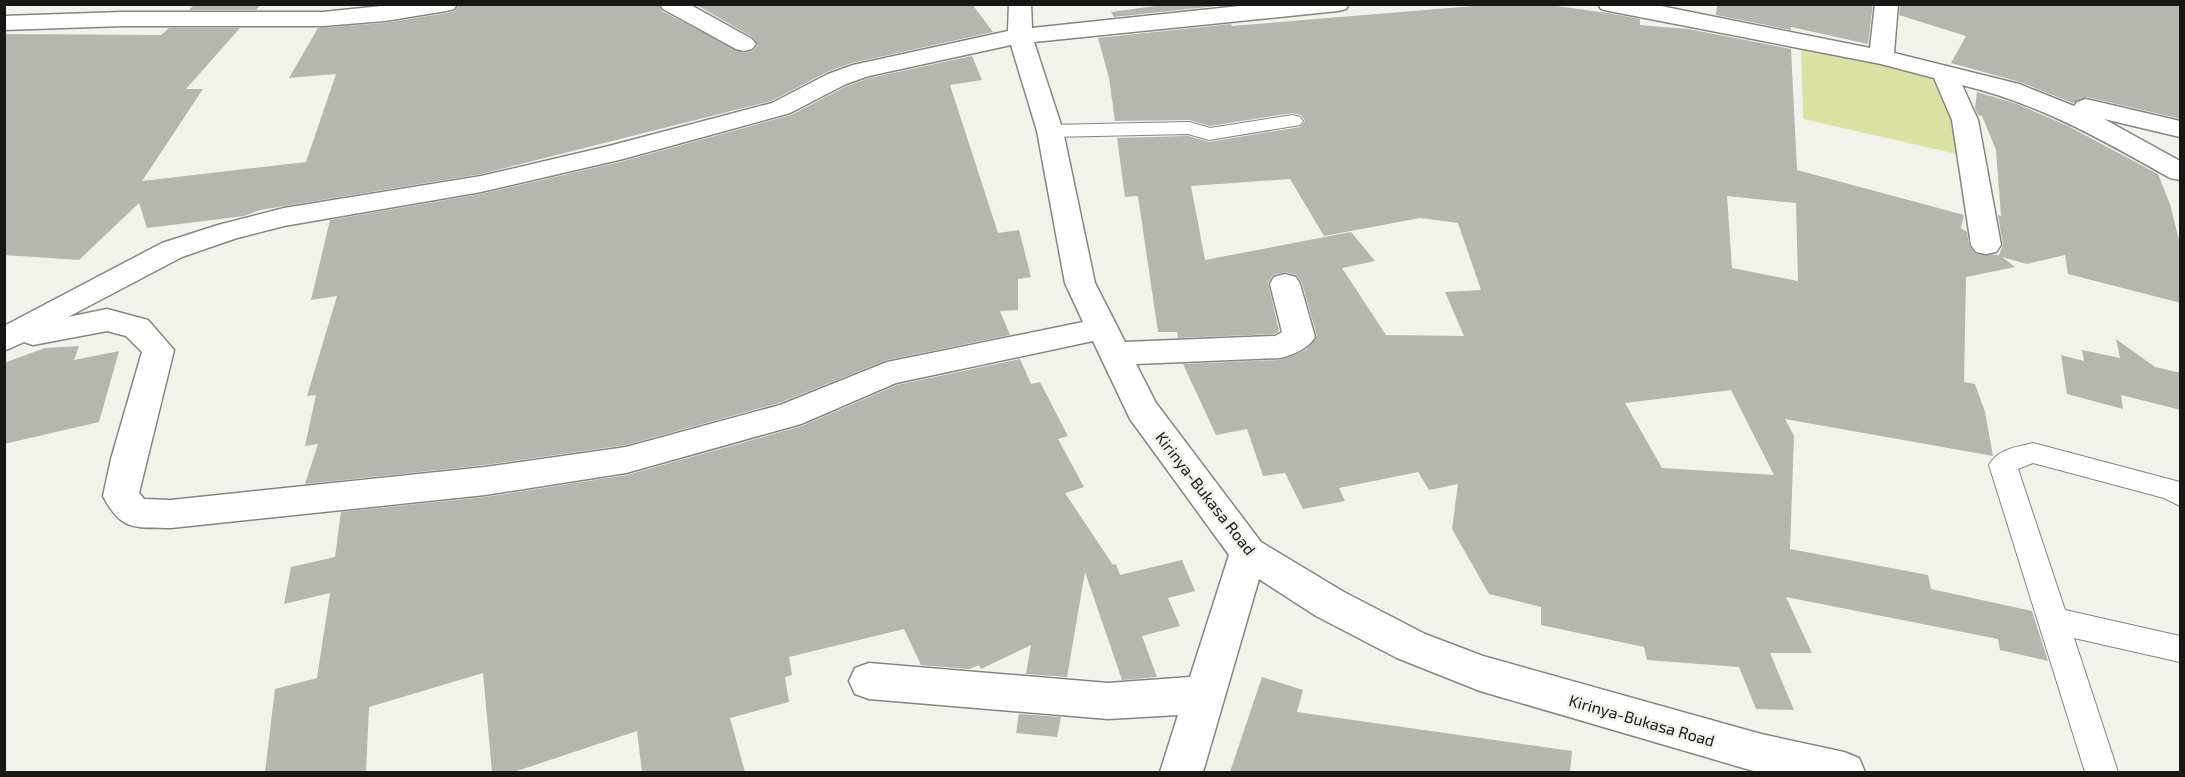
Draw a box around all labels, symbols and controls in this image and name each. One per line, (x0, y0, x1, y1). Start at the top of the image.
street label: Kirinya-Bukasa Road (1152, 428, 1260, 558)
street label: Kirinya-Bukasa Road (1567, 690, 1717, 750)

